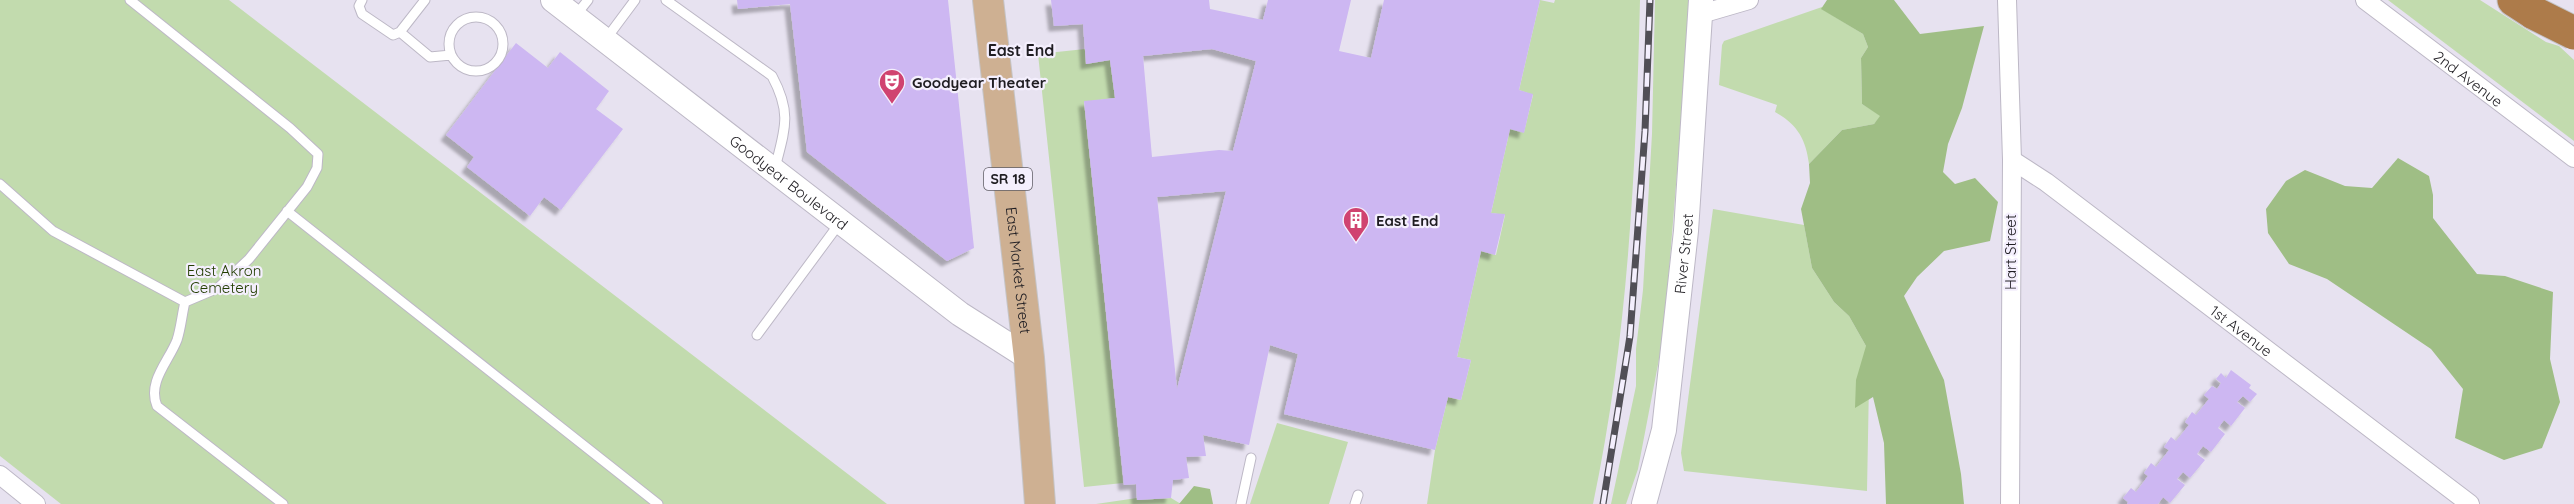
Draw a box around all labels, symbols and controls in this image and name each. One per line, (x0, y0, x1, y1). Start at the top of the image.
district label: East End (988, 40, 1054, 60)
street label: 2nd Avenue (2430, 46, 2507, 111)
theatre icon: Goodyear Theater (877, 67, 907, 105)
place label: Goodyear Theater (912, 73, 1047, 92)
street label: Goodyear Boulevard (726, 130, 852, 234)
road number: SR 18 (984, 168, 1032, 190)
building icon: East End (1341, 205, 1371, 243)
street label: East Market Street (1002, 206, 1036, 335)
place label: East End (1376, 211, 1439, 230)
street label: River Street (1670, 213, 1697, 295)
street label: Hart Street (2001, 214, 2020, 290)
park label: East Akron Cemetery (187, 261, 261, 297)
street label: 1st Avenue (2207, 301, 2276, 360)

